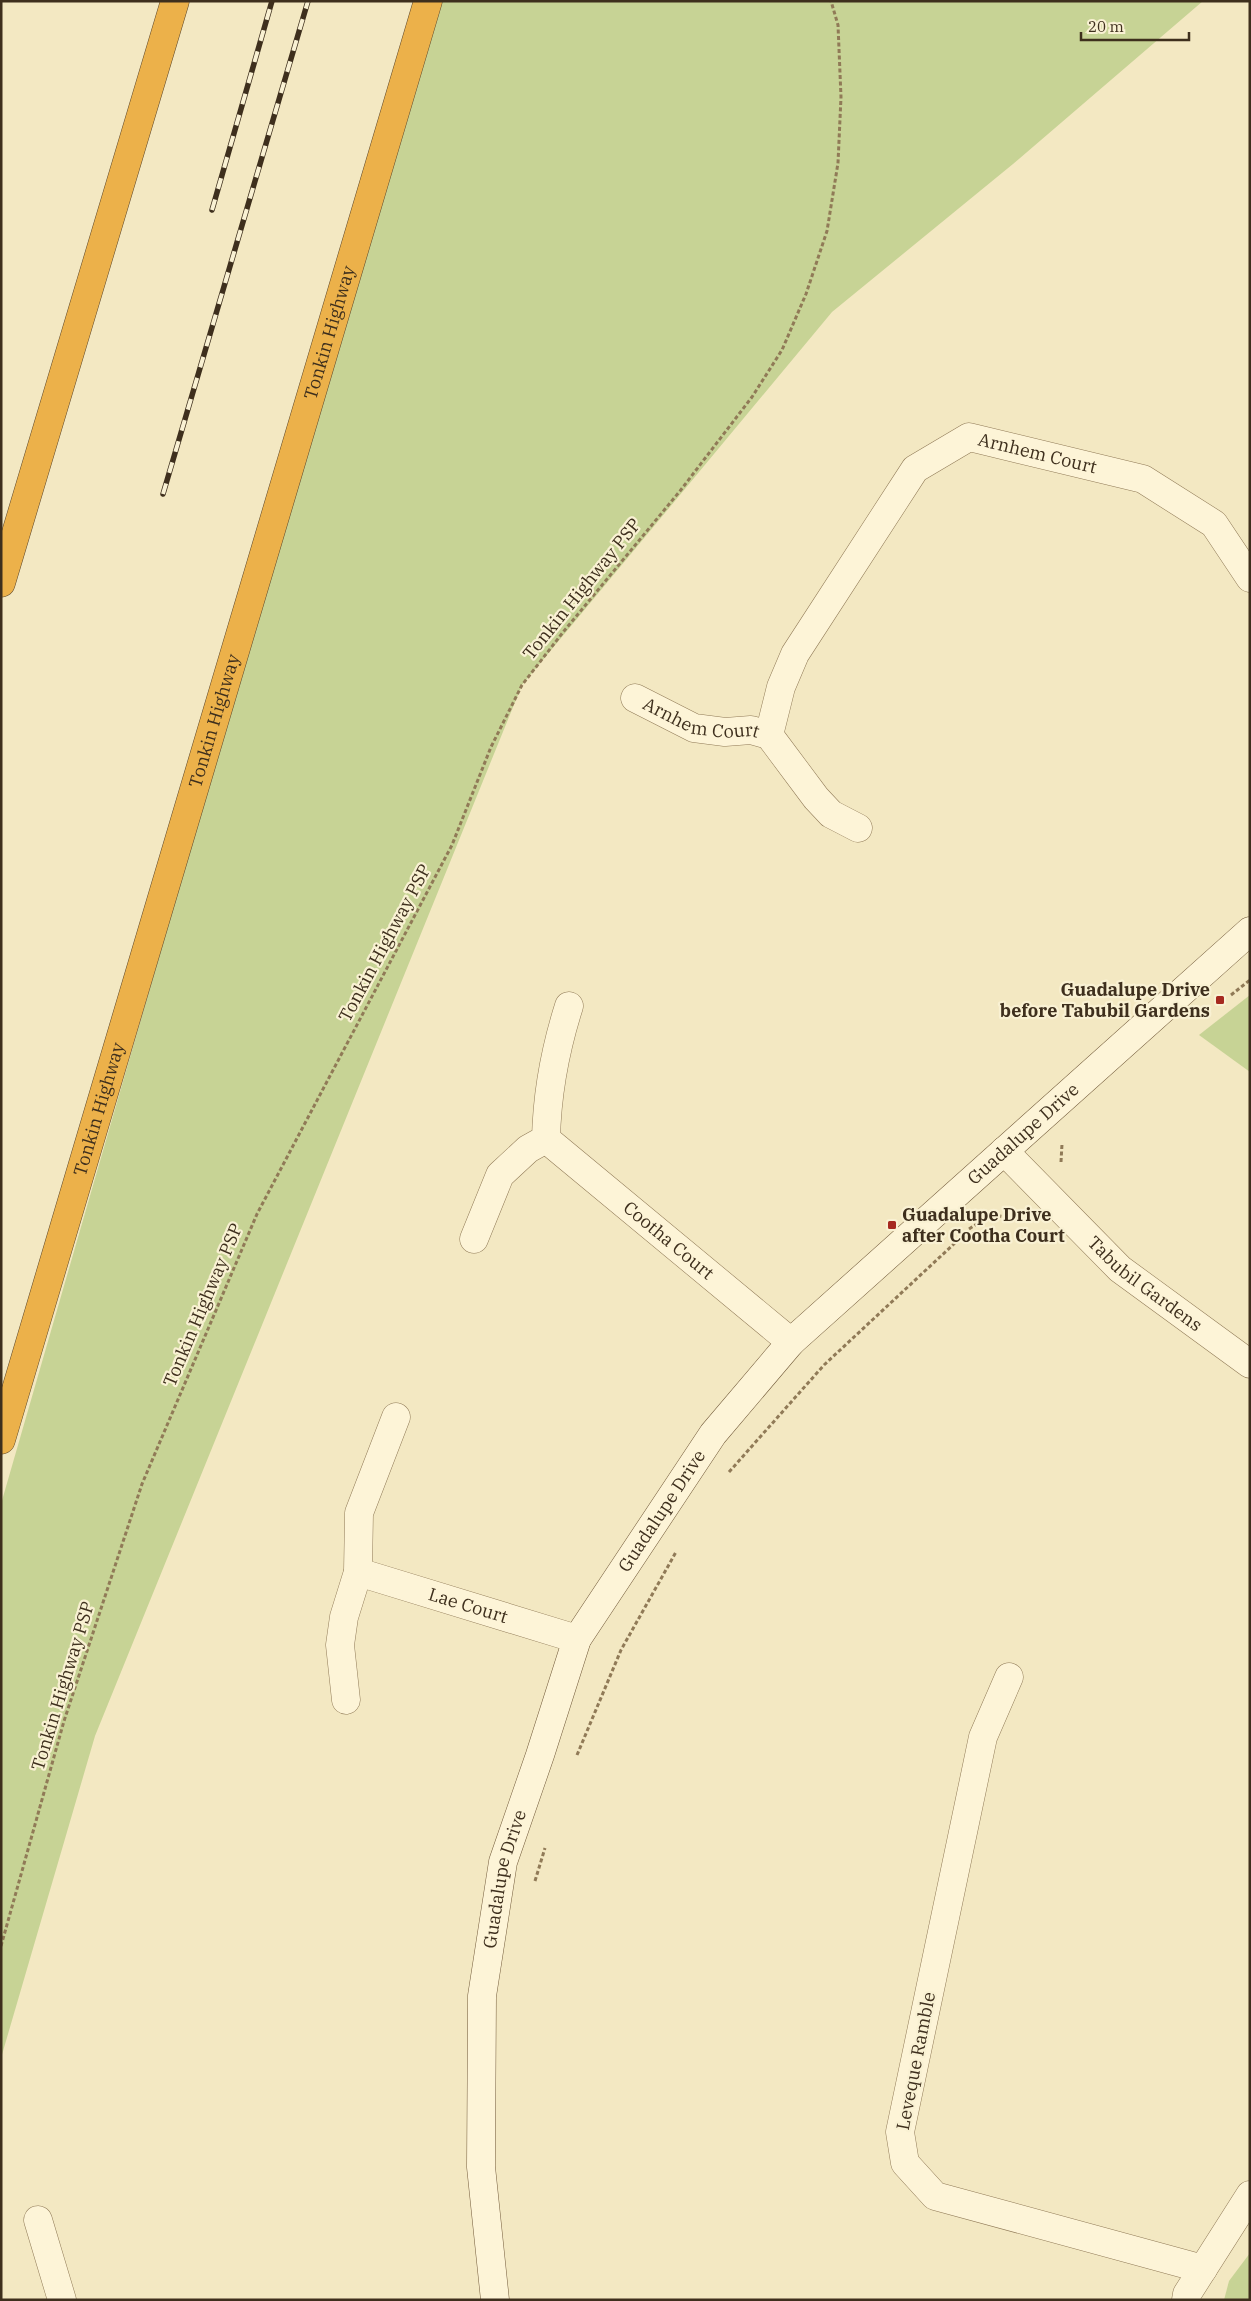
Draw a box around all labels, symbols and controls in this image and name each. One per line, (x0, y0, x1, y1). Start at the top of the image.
scale bar (1081, 10, 1188, 42)
text: 20 m (1088, 17, 1124, 36)
street label: Tonkin Highway (298, 263, 360, 402)
street label: Arnhem Court (976, 428, 1099, 478)
street label: Tonkin Highway PSP (517, 513, 646, 664)
street label: Tonkin Highway (183, 651, 245, 790)
street label: Arnhem Court (639, 692, 762, 743)
street label: Tonkin Highway PSP (333, 860, 436, 1026)
place label: Guadalupe Drive before Tabubil Gardens (1000, 978, 1210, 1022)
marker: Guadalupe Drive before Tabubil Gardens (1214, 994, 1226, 1006)
street label: Tonkin Highway (68, 1039, 129, 1179)
street label: Guadalupe Drive (963, 1078, 1084, 1189)
street label: Cootha Court (619, 1196, 719, 1284)
place label: Guadalupe Drive after Cootha Court (902, 1203, 1065, 1247)
marker: Guadalupe Drive after Cootha Court (886, 1219, 898, 1231)
street label: Tonkin Highway PSP (158, 1220, 247, 1390)
street label: Tabubil Gardens (1083, 1231, 1207, 1336)
street label: Guadalupe Drive (613, 1445, 710, 1576)
street label: Lae Court (426, 1582, 511, 1628)
street label: Tonkin Highway PSP (26, 1599, 99, 1773)
street label: Guadalupe Drive (478, 1807, 531, 1950)
street label: Leveque Ramble (891, 1990, 940, 2132)

